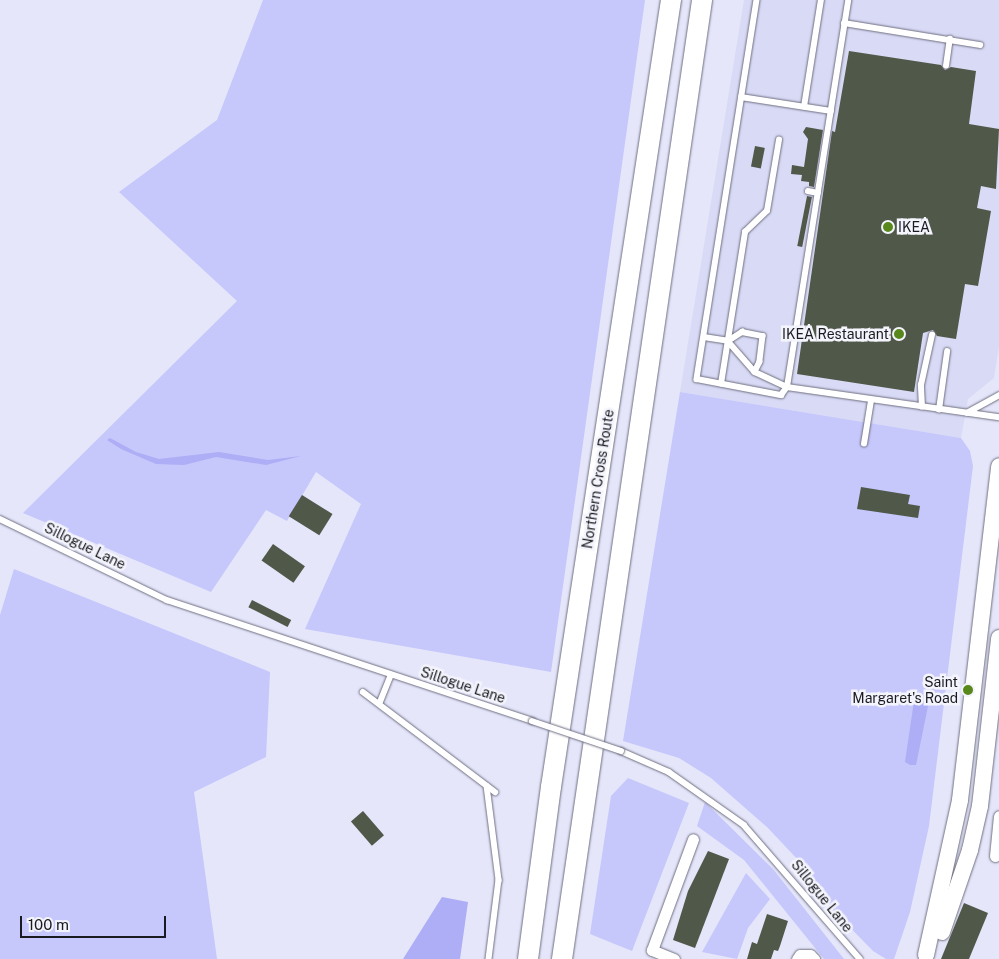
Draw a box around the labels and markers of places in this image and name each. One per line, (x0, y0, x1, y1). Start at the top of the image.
place label: IKEA (898, 219, 930, 235)
marker: IKEA (882, 221, 894, 233)
place label: IKEA Restaurant (782, 326, 889, 342)
marker: IKEA Restaurant (893, 328, 905, 340)
place label: Saint Margaret's Road (852, 674, 958, 706)
marker: Saint Margaret's Road (962, 684, 974, 696)

